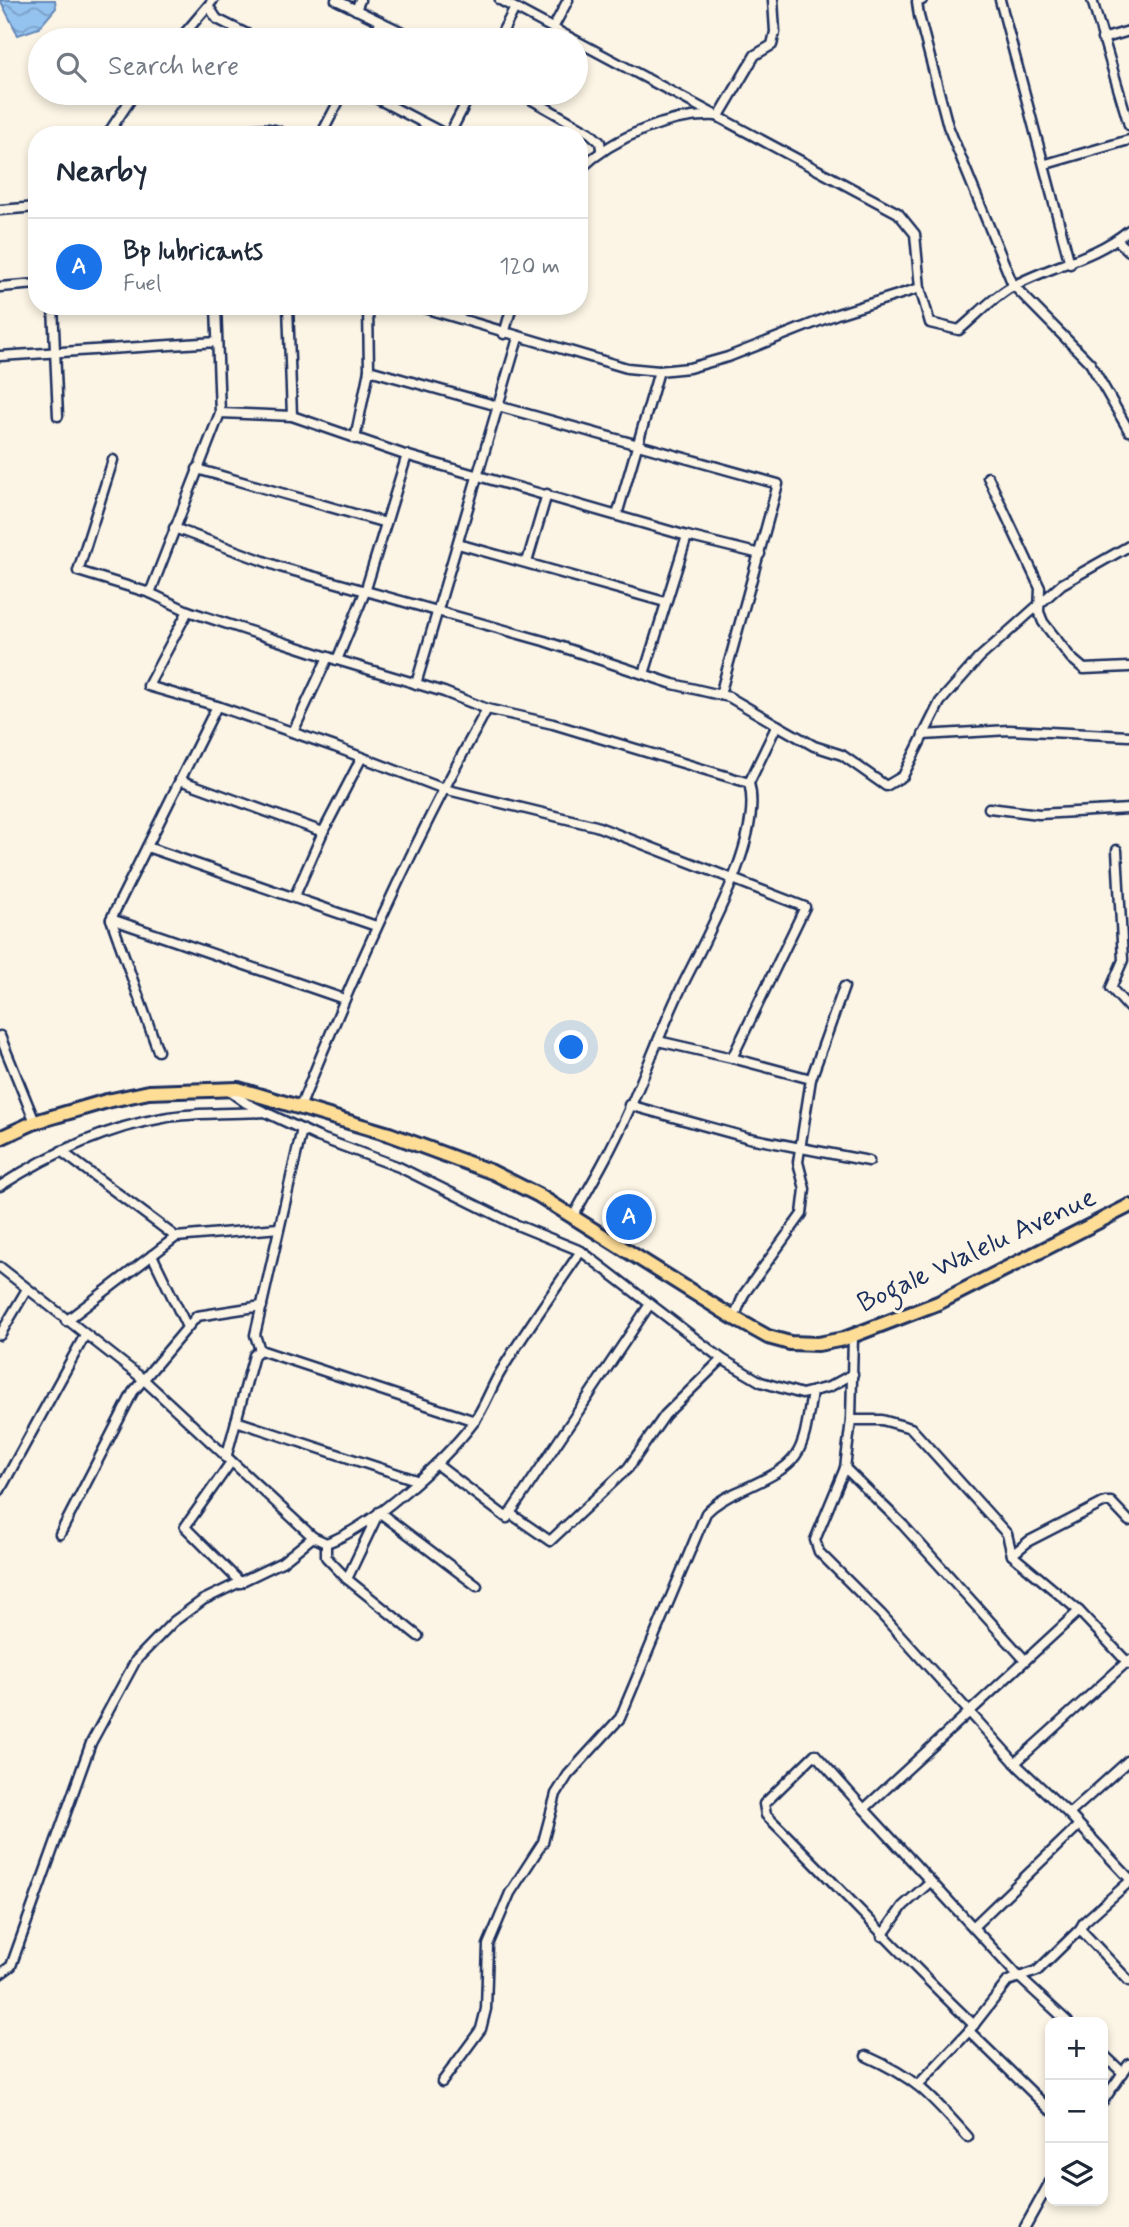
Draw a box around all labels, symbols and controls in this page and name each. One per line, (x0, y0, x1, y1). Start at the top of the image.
search box (28, 28, 588, 105)
icon: search (52, 48, 90, 86)
text: Search here (108, 50, 239, 84)
text: Nearby (56, 152, 147, 191)
text: Bp lubricants (123, 235, 263, 269)
text: A (71, 252, 87, 282)
text: 120 m (499, 252, 560, 282)
text: Fuel (123, 269, 162, 299)
your location (554, 1030, 588, 1064)
street label: Bogale Walelu Avenue (852, 1179, 1104, 1325)
pin: A (606, 1191, 652, 1243)
map controls (1045, 2017, 1108, 2206)
button: + (1045, 2017, 1108, 2080)
button: − (1045, 2080, 1108, 2143)
button: layers (1045, 2143, 1108, 2206)

